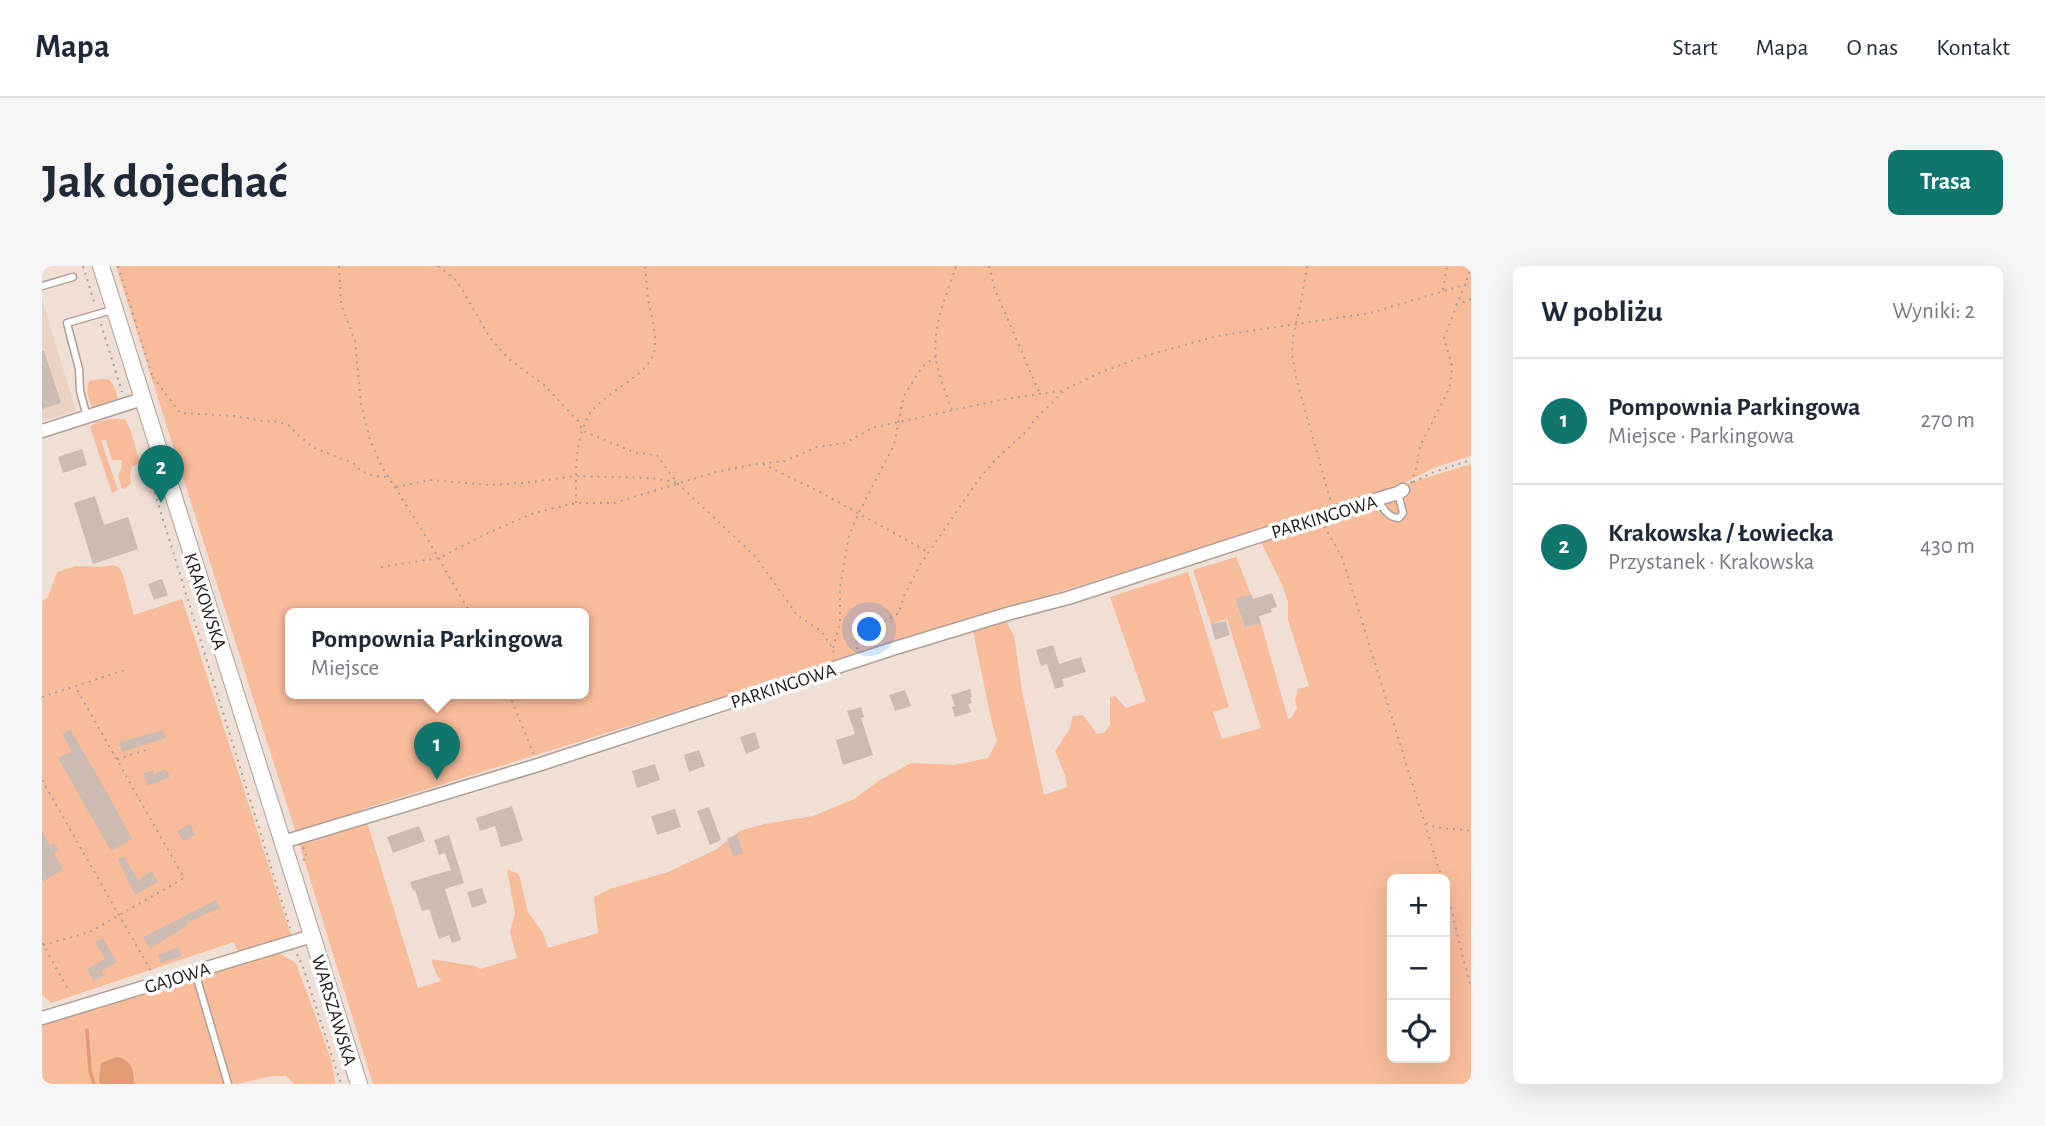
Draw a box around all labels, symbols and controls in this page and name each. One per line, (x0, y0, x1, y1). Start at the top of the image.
text: Mapa (35, 31, 110, 64)
text: Start (1672, 36, 1717, 60)
text: Mapa (1755, 36, 1809, 60)
text: O nas (1847, 36, 1898, 60)
text: Kontakt (1936, 36, 2010, 60)
button: Trasa (1888, 150, 2003, 215)
text: Jak dojechać (42, 158, 287, 207)
text: W pobliżu (1541, 297, 1663, 327)
text: Wyniki: 2 (1892, 300, 1975, 323)
text: Pompownia Parkingowa (1608, 394, 1860, 420)
text: 1 (1560, 409, 1568, 432)
text: 270 m (1921, 409, 1975, 432)
text: Miejsce · Parkingowa (1608, 425, 1794, 448)
pin: 2 (138, 445, 184, 503)
street label: PARKINGOWA (1269, 492, 1379, 542)
text: Krakowska / Łowiecka (1608, 520, 1834, 546)
text: 2 (1559, 535, 1569, 558)
text: 430 m (1920, 535, 1975, 558)
street label: KRAKOWSKA (180, 551, 229, 652)
text: Przystanek · Krakowska (1608, 551, 1814, 574)
popup (285, 608, 589, 699)
your location (852, 612, 886, 646)
text: Pompownia Parkingowa (311, 626, 563, 652)
text: Miejsce (311, 657, 379, 680)
street label: PARKINGOWA (729, 661, 838, 712)
pin: 1 (414, 722, 460, 780)
map controls (1387, 874, 1450, 1063)
button: + (1387, 874, 1450, 937)
button: − (1387, 937, 1450, 1000)
street label: WARSZAWSKA (308, 953, 359, 1068)
street label: GAJOWA (142, 960, 212, 997)
button: locate (1387, 1000, 1450, 1063)

